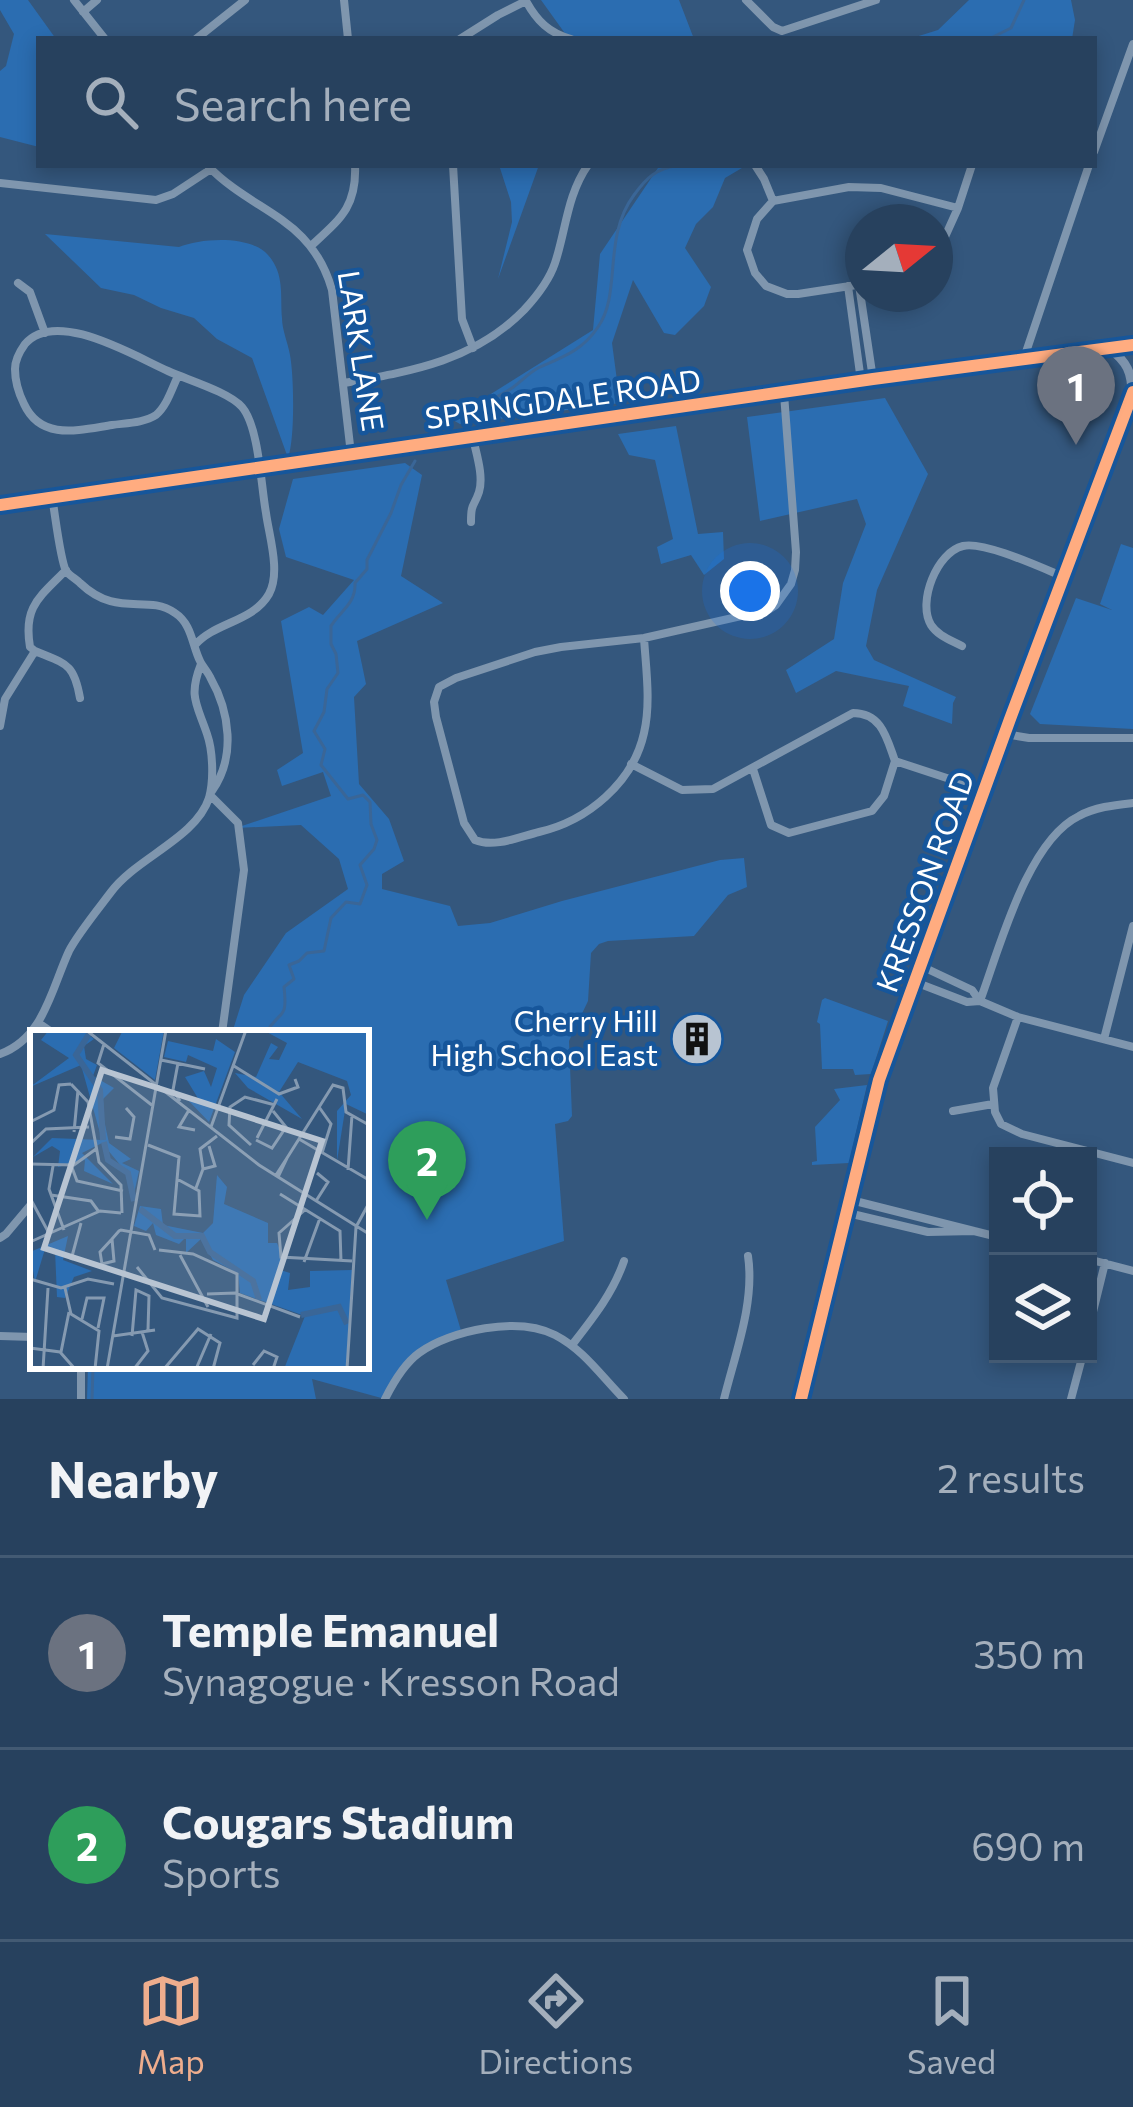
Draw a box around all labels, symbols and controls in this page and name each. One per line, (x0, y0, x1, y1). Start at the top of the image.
search box (36, 36, 1097, 168)
icon: search (78, 69, 144, 135)
text: Search here (174, 75, 412, 130)
north arrow (845, 204, 953, 312)
street label: LARK LANE (332, 268, 393, 434)
pin: 1 (1037, 346, 1115, 445)
street label: SPRINGDALE ROAD (422, 360, 703, 435)
your location (720, 561, 780, 621)
street label: KRESSON ROAD (867, 766, 981, 997)
place label: Cherry Hill High School East (430, 1001, 658, 1072)
building icon: Cherry Hill High School East (669, 1011, 725, 1067)
inset map (30, 1030, 369, 1369)
pin: 2 (388, 1121, 466, 1220)
map controls (989, 1147, 1097, 1363)
button: locate (989, 1147, 1097, 1255)
button: layers (989, 1255, 1097, 1363)
text: Nearby (48, 1446, 218, 1509)
text: 2 results (937, 1453, 1085, 1501)
text: Temple Emanuel (162, 1601, 499, 1656)
text: 1 (78, 1629, 96, 1677)
text: 350 m (973, 1629, 1085, 1677)
text: Synagogue · Kresson Road (162, 1656, 620, 1704)
text: Cougars Stadium (162, 1793, 514, 1848)
text: 2 (76, 1821, 98, 1869)
text: 690 m (971, 1821, 1085, 1869)
text: Sports (162, 1848, 281, 1896)
tab: Map (137, 1968, 205, 2081)
tab: Directions (479, 1968, 633, 2081)
tab: Saved (907, 1968, 996, 2081)

